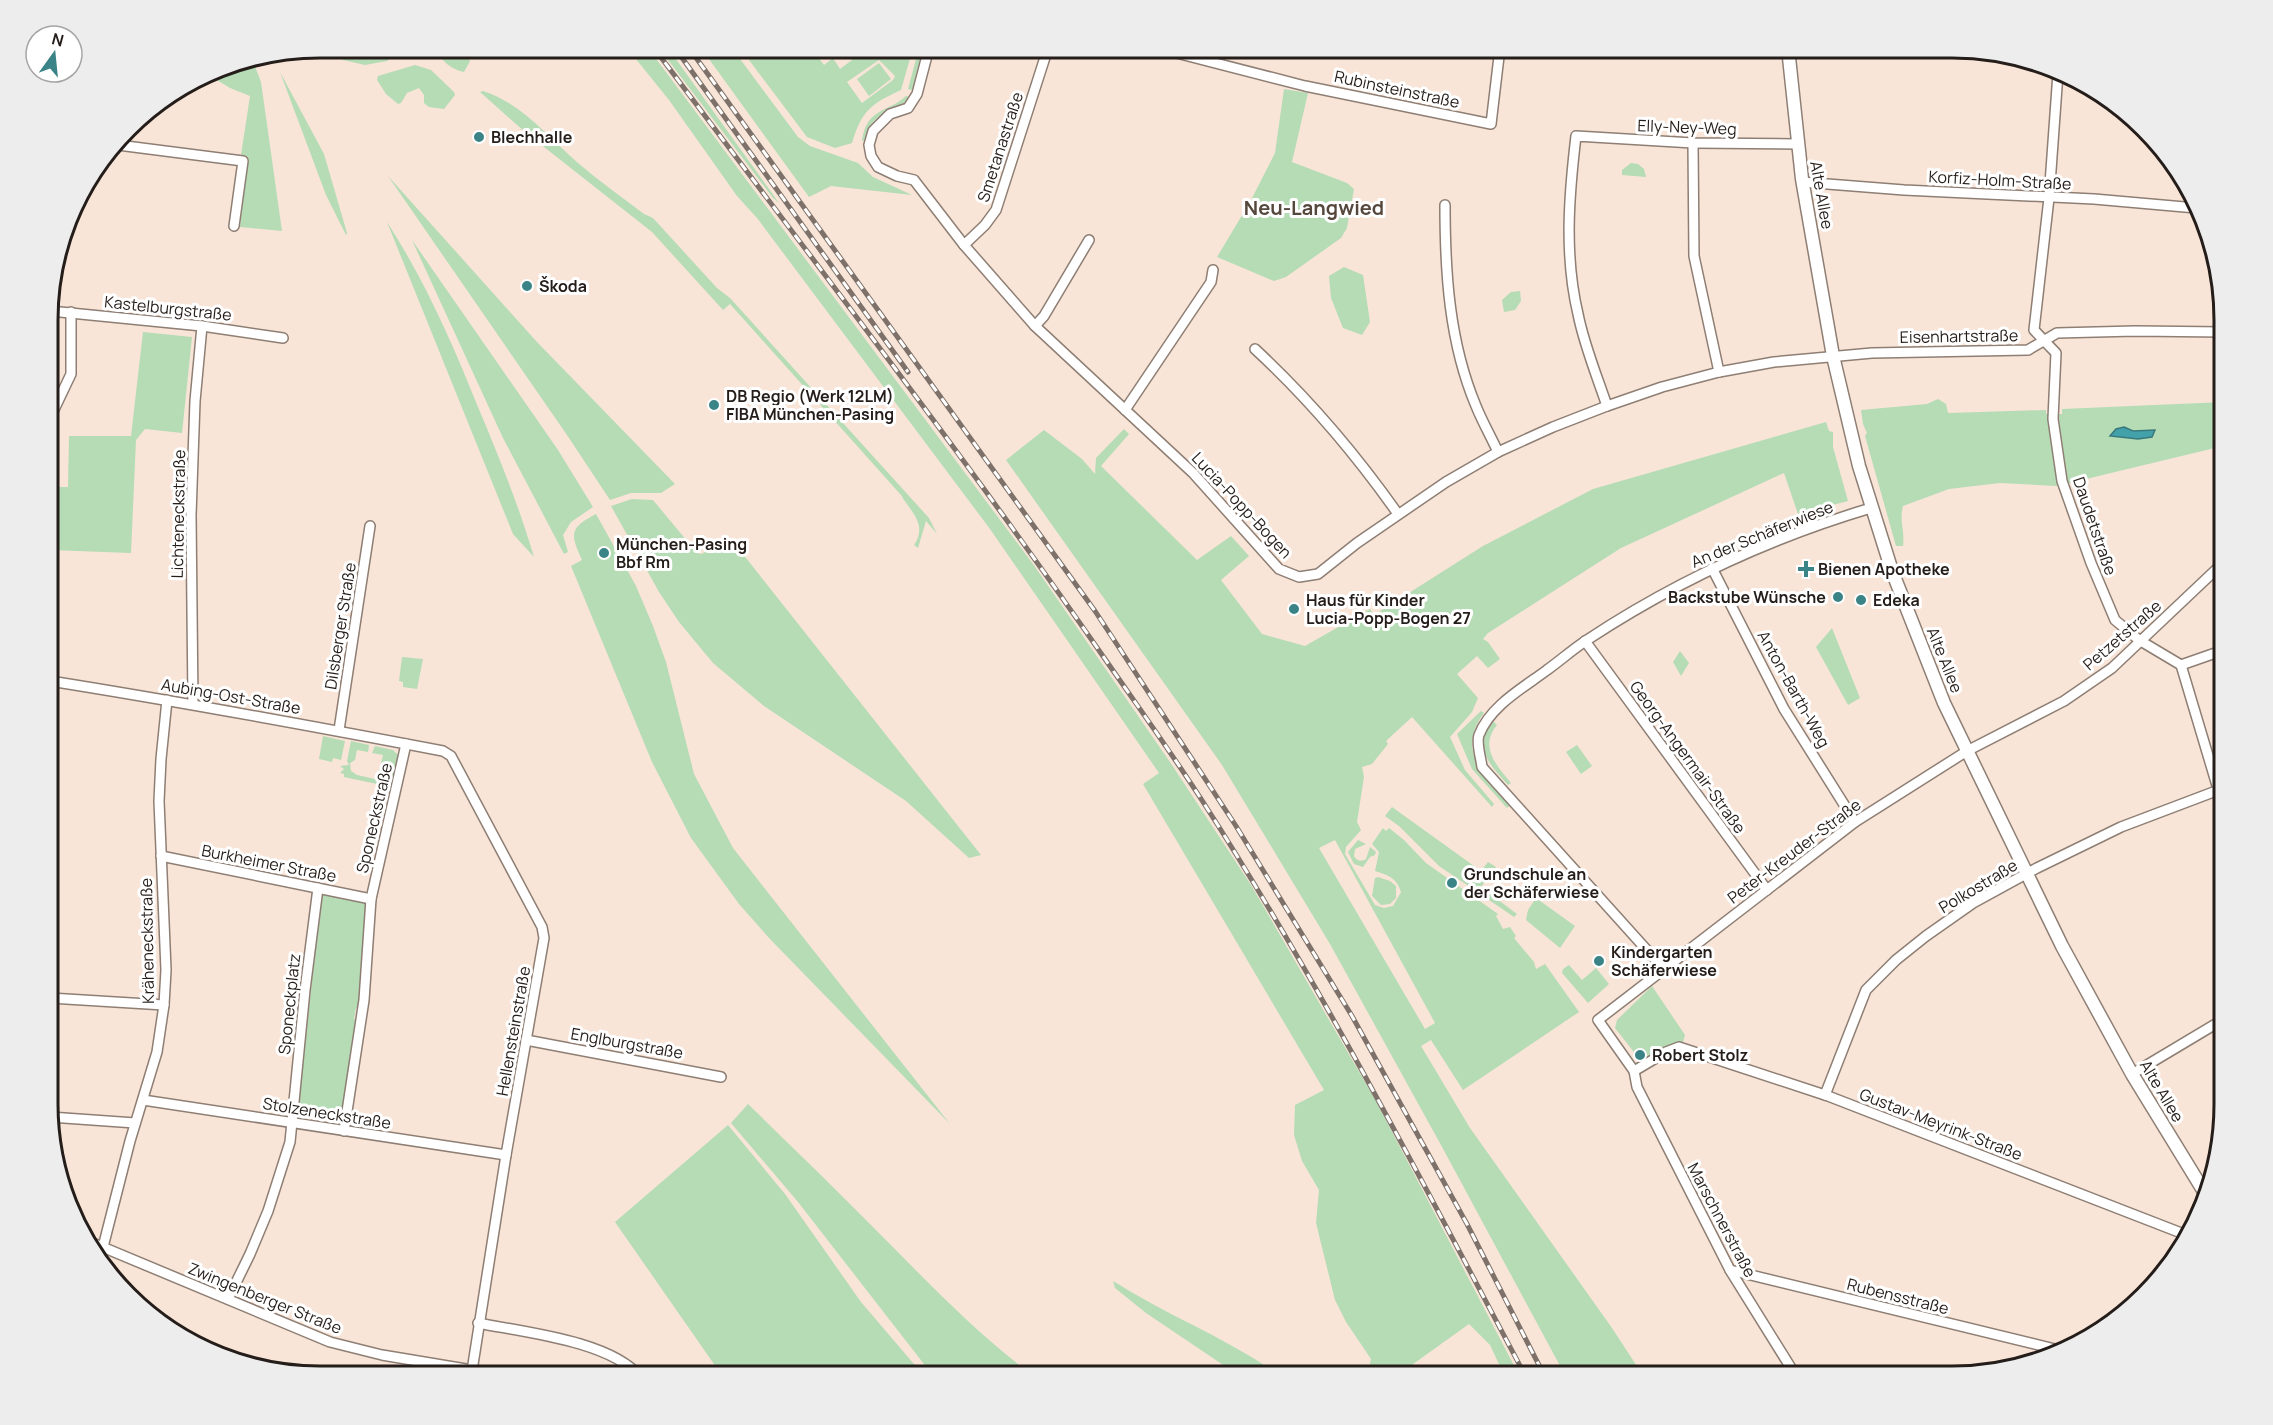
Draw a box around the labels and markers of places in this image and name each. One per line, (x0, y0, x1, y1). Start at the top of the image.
place label: Blechhalle (491, 126, 573, 148)
marker: Blechhalle (472, 130, 486, 144)
place label: Škoda (539, 275, 587, 297)
marker: Škoda (520, 279, 534, 293)
place label: DB Regio (Werk 12LM) FIBA München-Pasing (726, 385, 894, 425)
marker: DB Regio (Werk 12LM) FIBA München-Pasing (707, 398, 721, 412)
place label: München-Pasing Bbf Rm (616, 533, 747, 573)
marker: München-Pasing Bbf Rm (597, 546, 611, 560)
place label: Bienen Apotheke (1818, 558, 1950, 580)
marker: Bienen Apotheke (1799, 562, 1813, 576)
place label: Backstube Wünsche (1668, 586, 1826, 608)
place label: Haus für Kinder Lucia-Popp-Bogen 27 (1306, 589, 1471, 629)
place label: Edeka (1873, 589, 1920, 611)
marker: Backstube Wünsche (1831, 590, 1845, 604)
marker: Edeka (1854, 593, 1868, 607)
marker: Haus für Kinder Lucia-Popp-Bogen 27 (1287, 602, 1301, 616)
place label: Grundschule an der Schäferwiese (1464, 863, 1599, 903)
marker: Grundschule an der Schäferwiese (1445, 876, 1459, 890)
place label: Kindergarten Schäferwiese (1611, 941, 1717, 981)
marker: Kindergarten Schäferwiese (1592, 954, 1606, 968)
place label: Robert Stolz (1652, 1044, 1748, 1066)
marker: Robert Stolz (1633, 1048, 1647, 1062)

